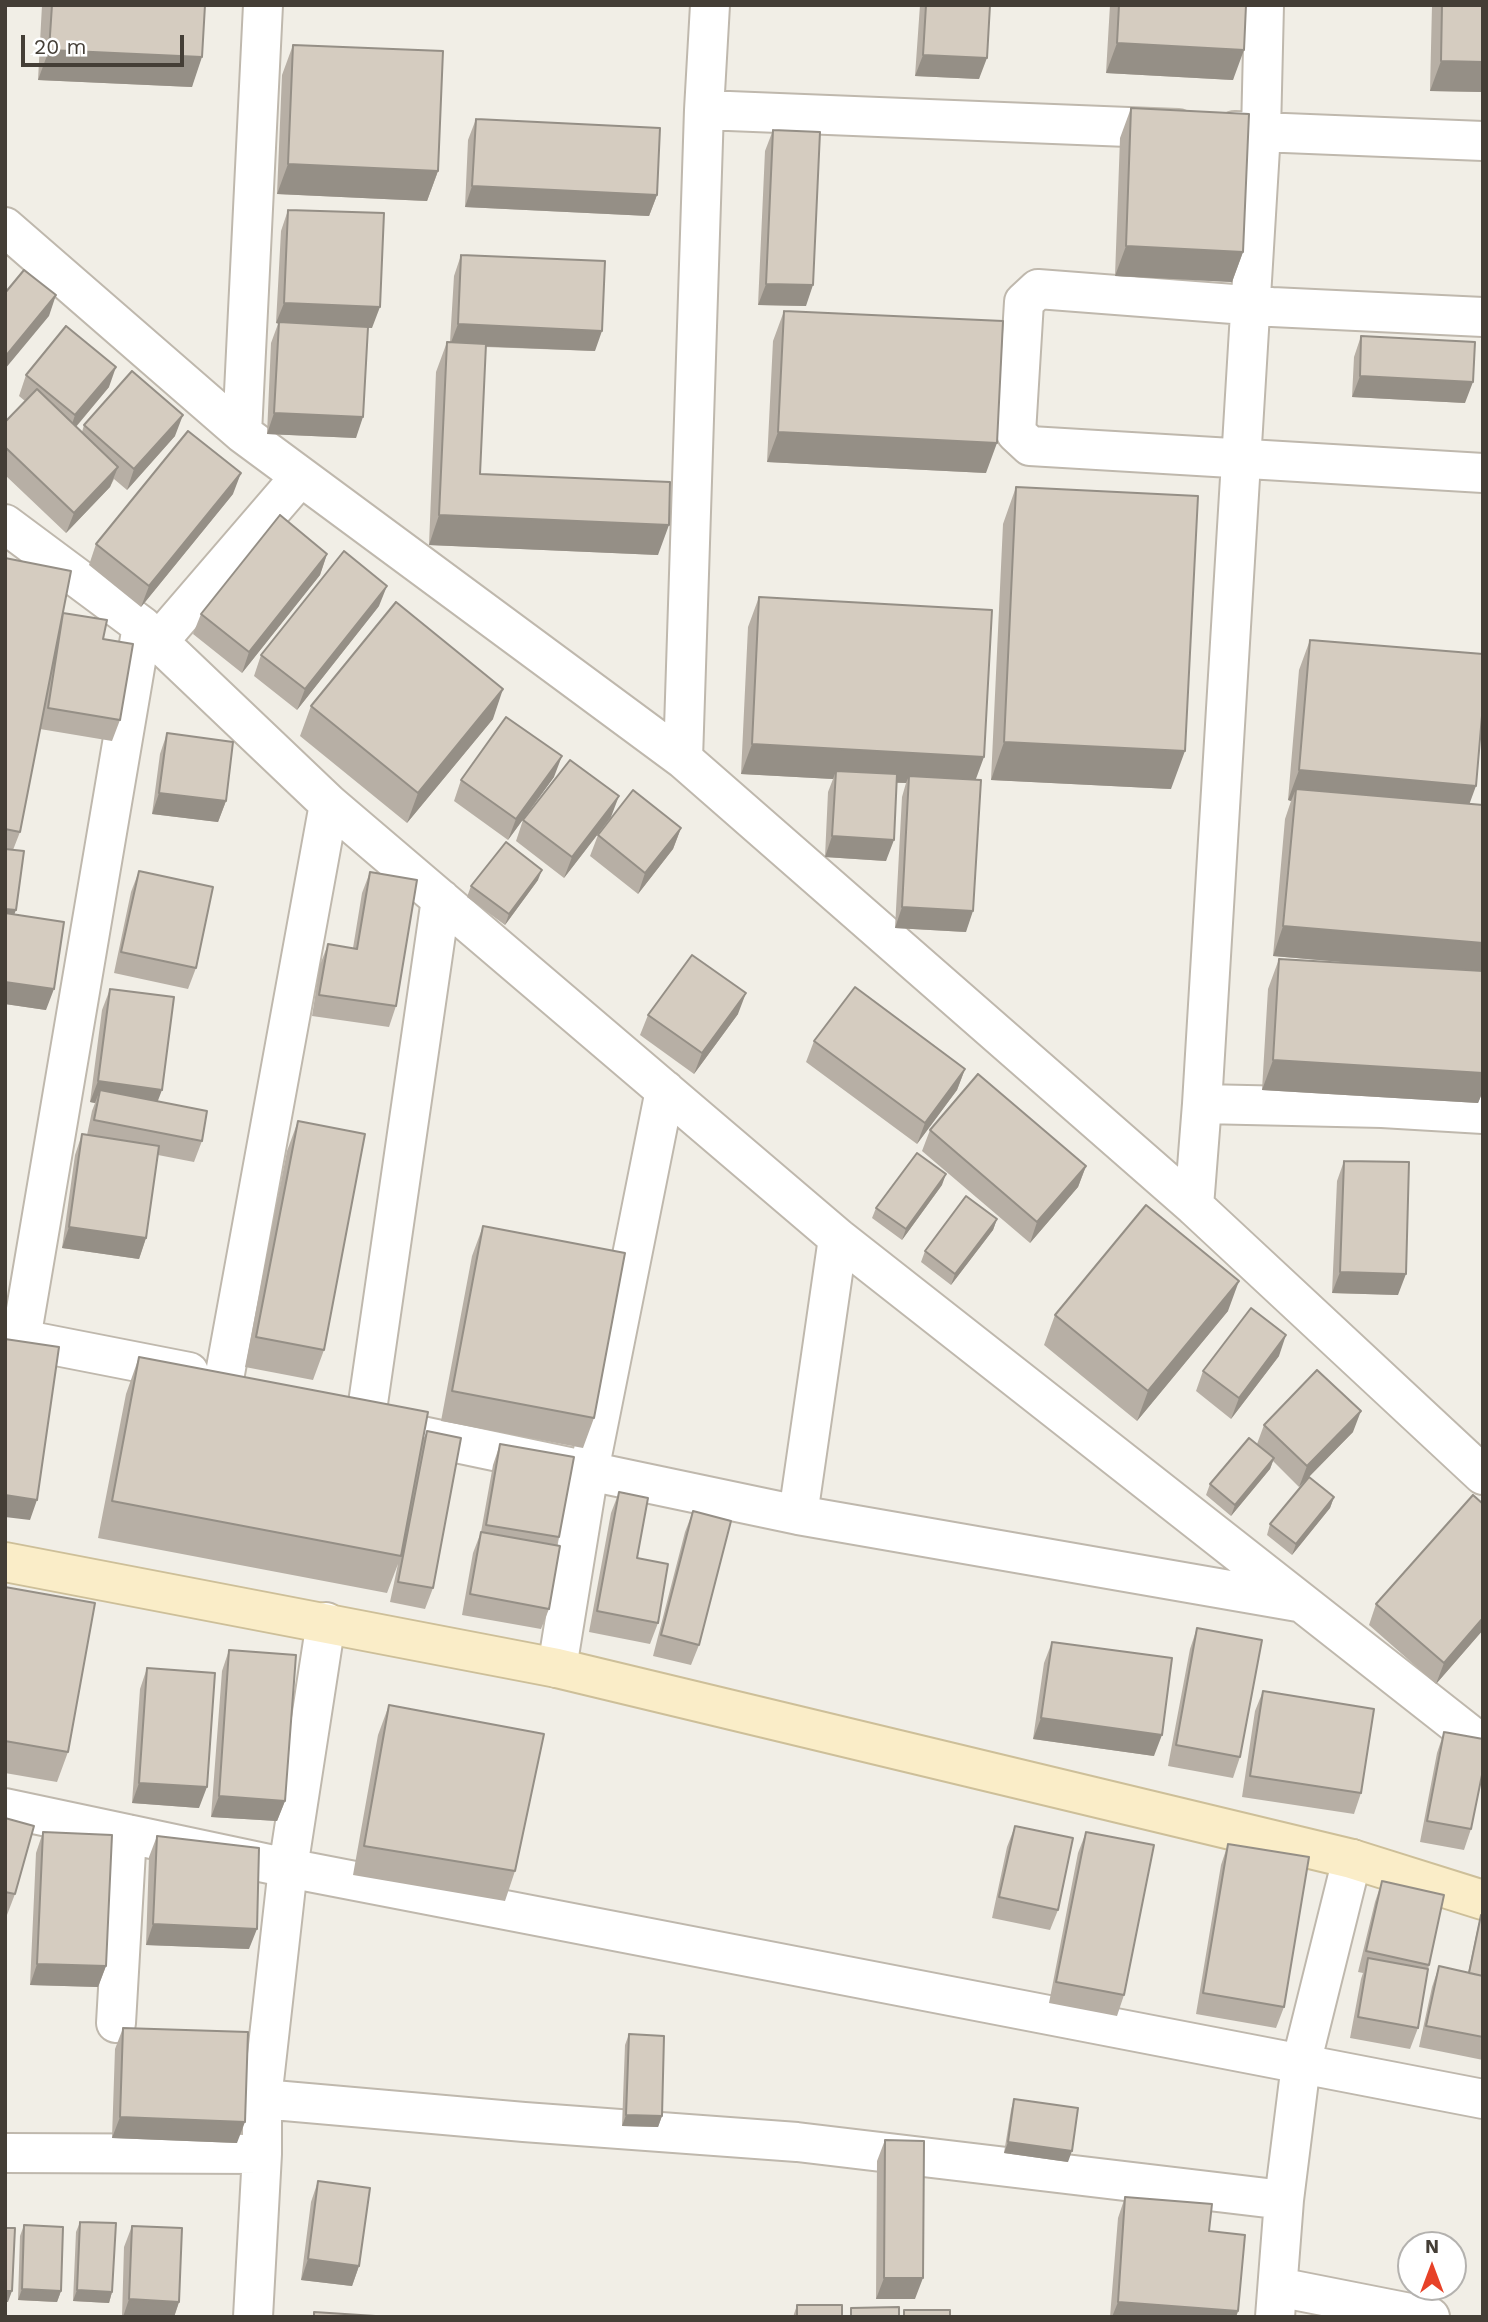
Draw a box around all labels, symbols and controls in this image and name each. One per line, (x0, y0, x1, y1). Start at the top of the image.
scale bar (24, 21, 187, 65)
text: 20 m (34, 34, 86, 59)
north arrow (1397, 2231, 1467, 2301)
text: N (1425, 2235, 1439, 2258)

